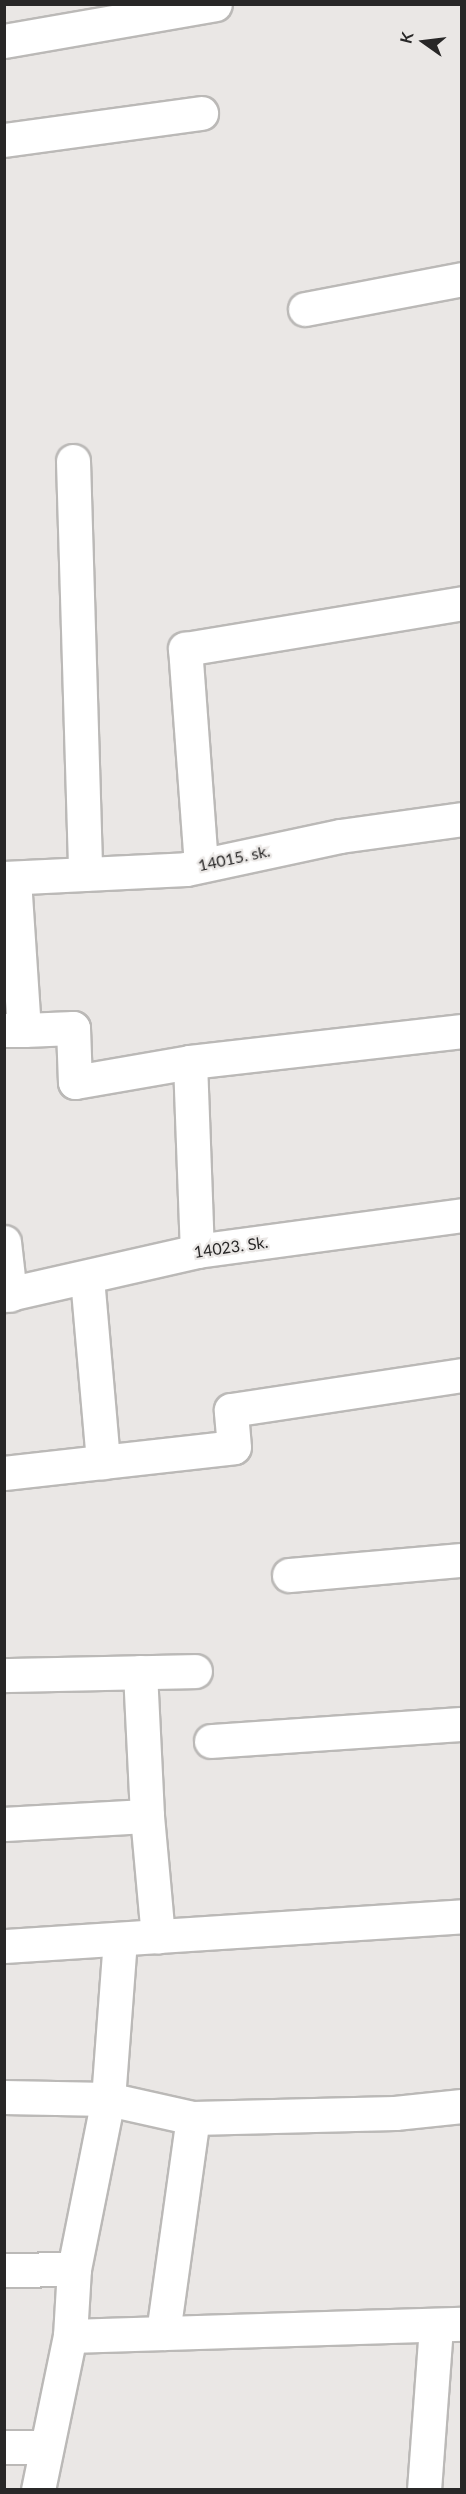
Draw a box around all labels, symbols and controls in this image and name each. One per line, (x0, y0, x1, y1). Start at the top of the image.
north arrow (394, 12, 454, 72)
text: K (396, 30, 417, 45)
street label: 14015. sk. (196, 841, 272, 875)
street label: 14023. Sk. (193, 1232, 269, 1262)

